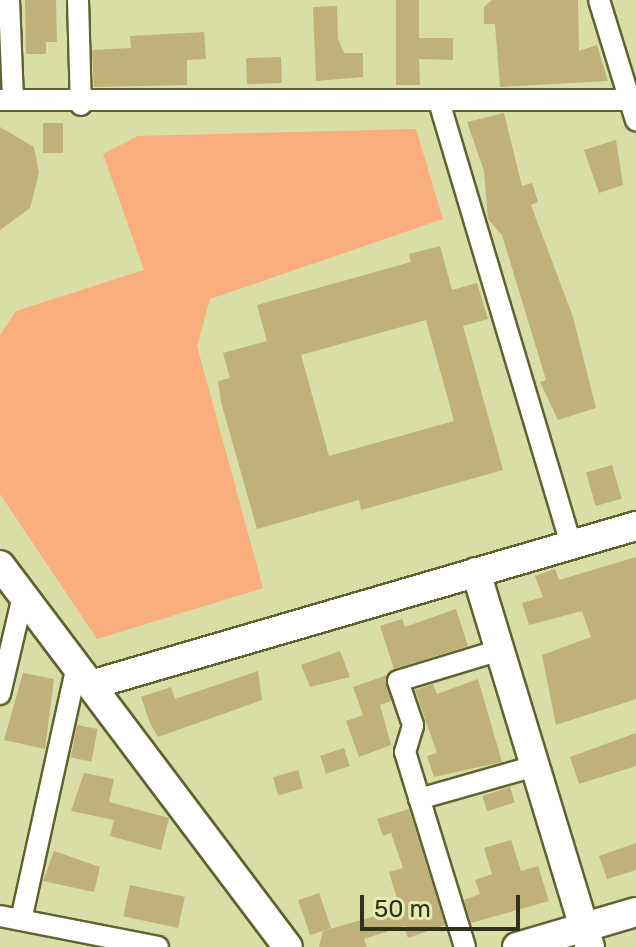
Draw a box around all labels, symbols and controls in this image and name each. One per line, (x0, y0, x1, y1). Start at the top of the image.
scale bar (364, 879, 524, 929)
text: 50 m (374, 895, 431, 923)

